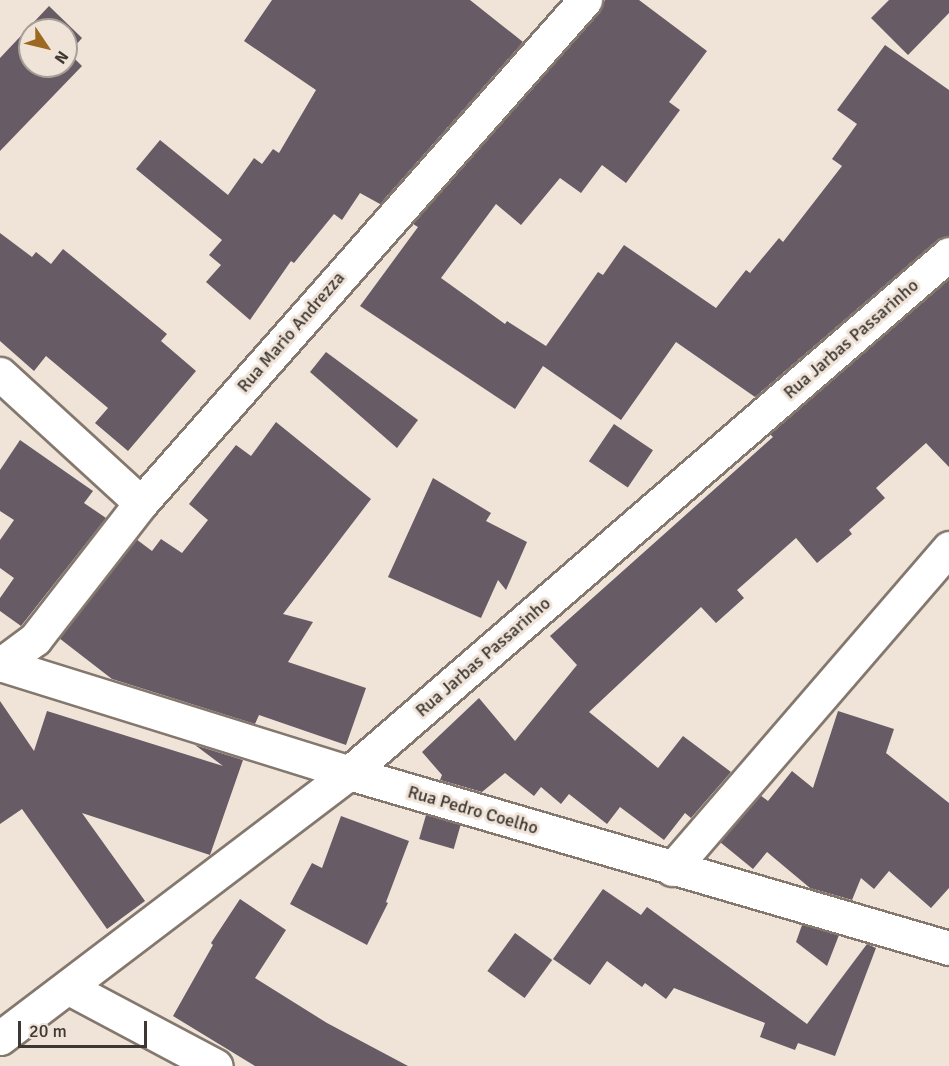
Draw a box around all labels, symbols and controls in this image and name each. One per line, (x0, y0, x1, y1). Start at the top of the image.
north arrow (18, 18, 78, 78)
text: N (50, 47, 72, 67)
street label: Rua Mario Andrezza (233, 267, 349, 397)
street label: Rua Jarbas Passarinho (779, 275, 923, 403)
street label: Rua Jarbas Passarinho (411, 593, 555, 721)
street label: Rua Pedro Coelho (405, 781, 541, 839)
scale bar (21, 1009, 150, 1047)
text: 20 m (29, 1020, 67, 1042)

